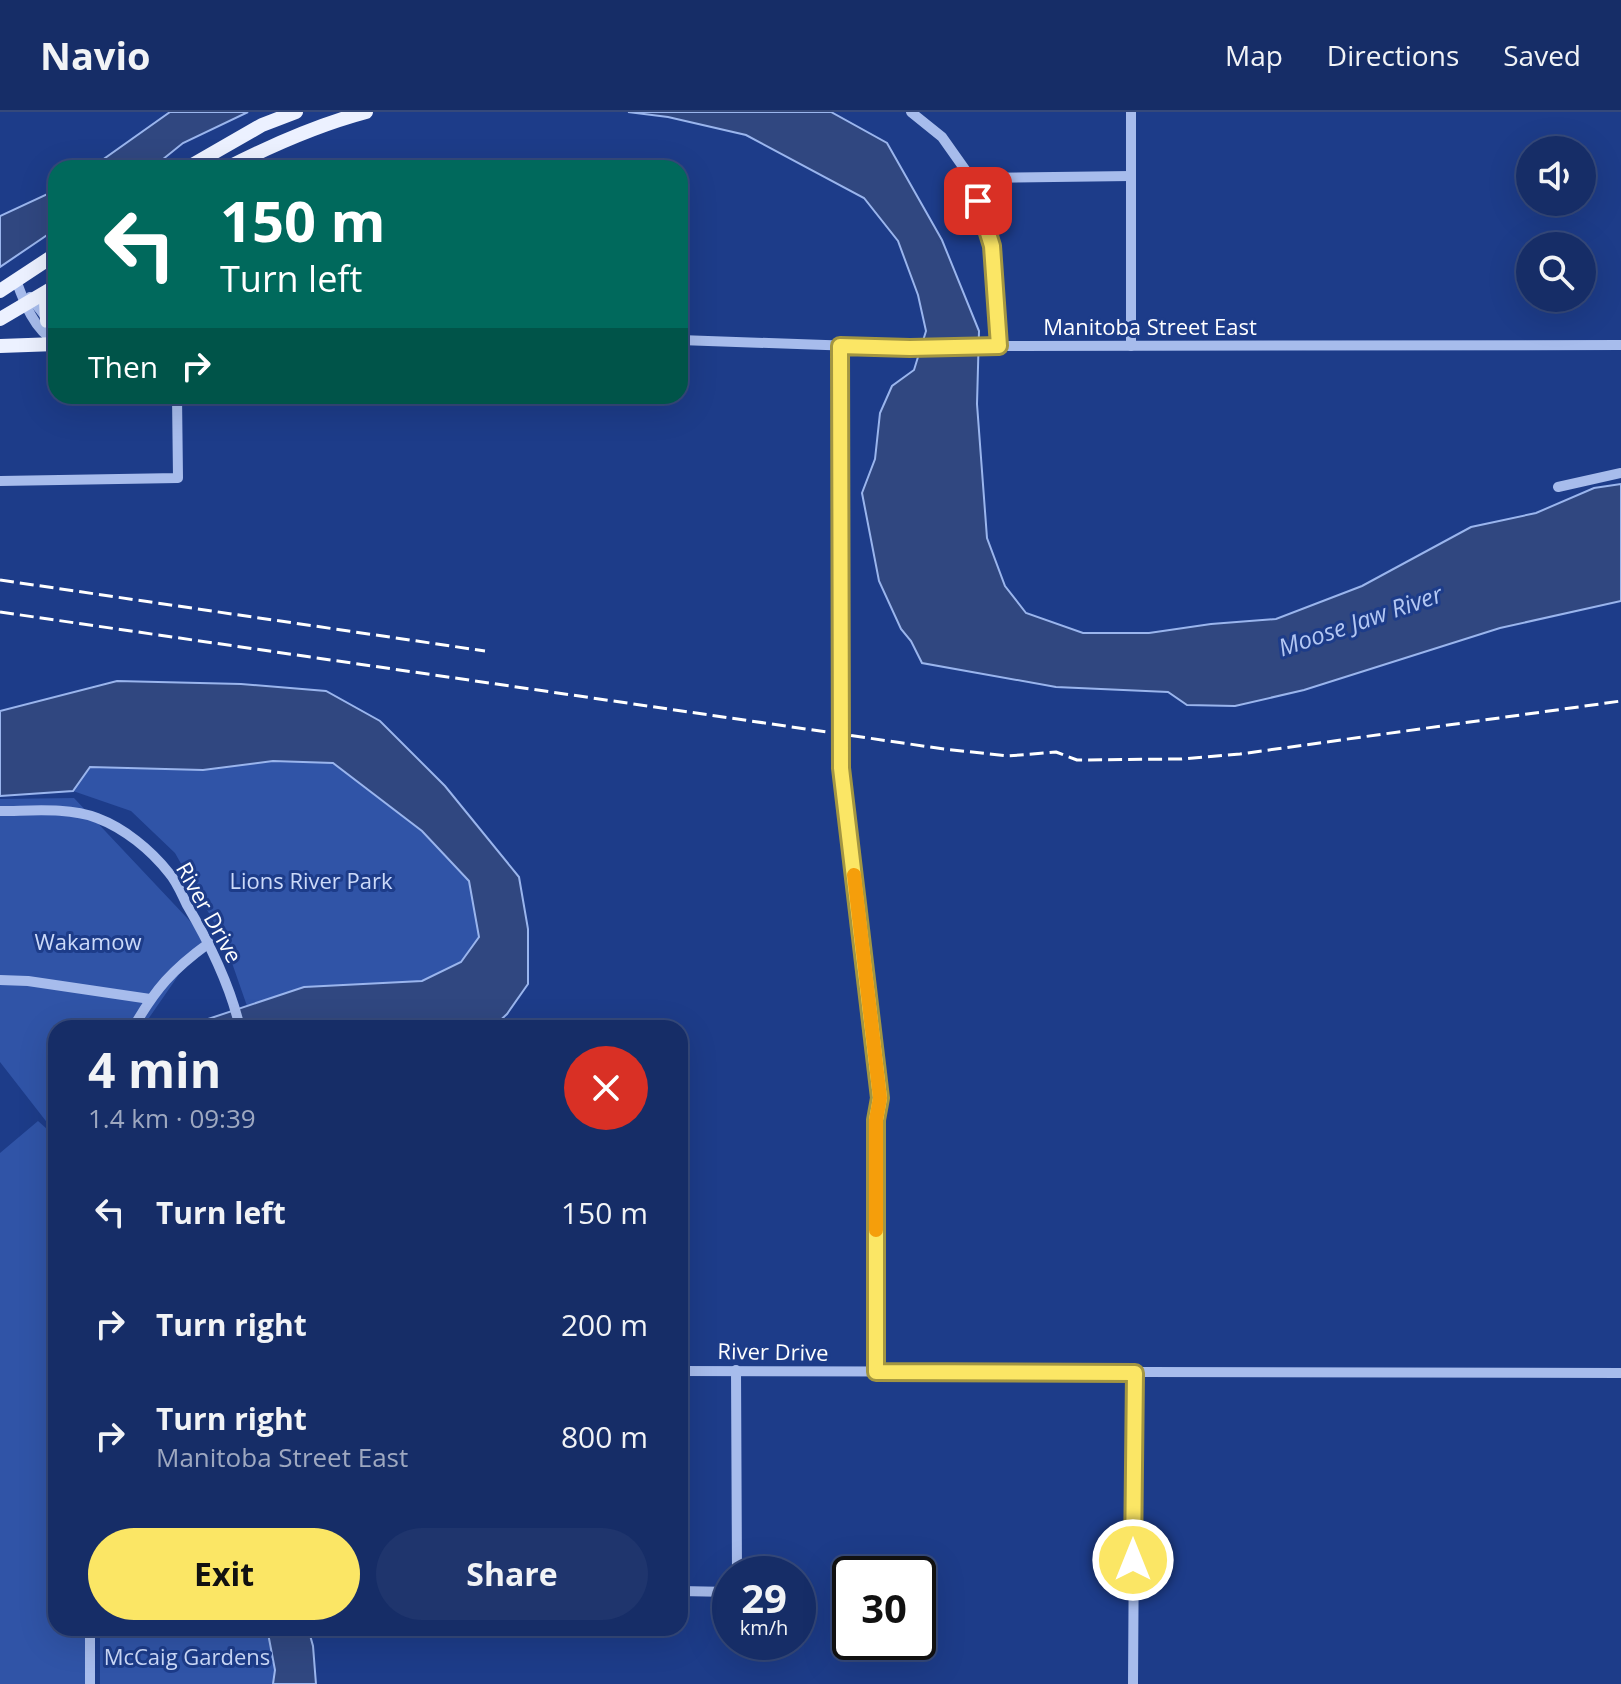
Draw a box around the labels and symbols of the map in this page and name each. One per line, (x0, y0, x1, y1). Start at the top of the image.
pin (944, 167, 1012, 235)
street label: Manitoba Street East (1043, 311, 1257, 341)
water label: Moose Jaw River (1274, 576, 1448, 663)
street label: River Drive (170, 856, 250, 968)
park label: Lions River Park (229, 865, 393, 895)
park label: Wakamow (35, 926, 141, 956)
street label: River Drive (717, 1335, 829, 1367)
position arrow (1091, 1518, 1175, 1602)
speed limit sign: 30 (832, 1556, 936, 1660)
park label: McCaig Gardens (104, 1641, 270, 1671)

